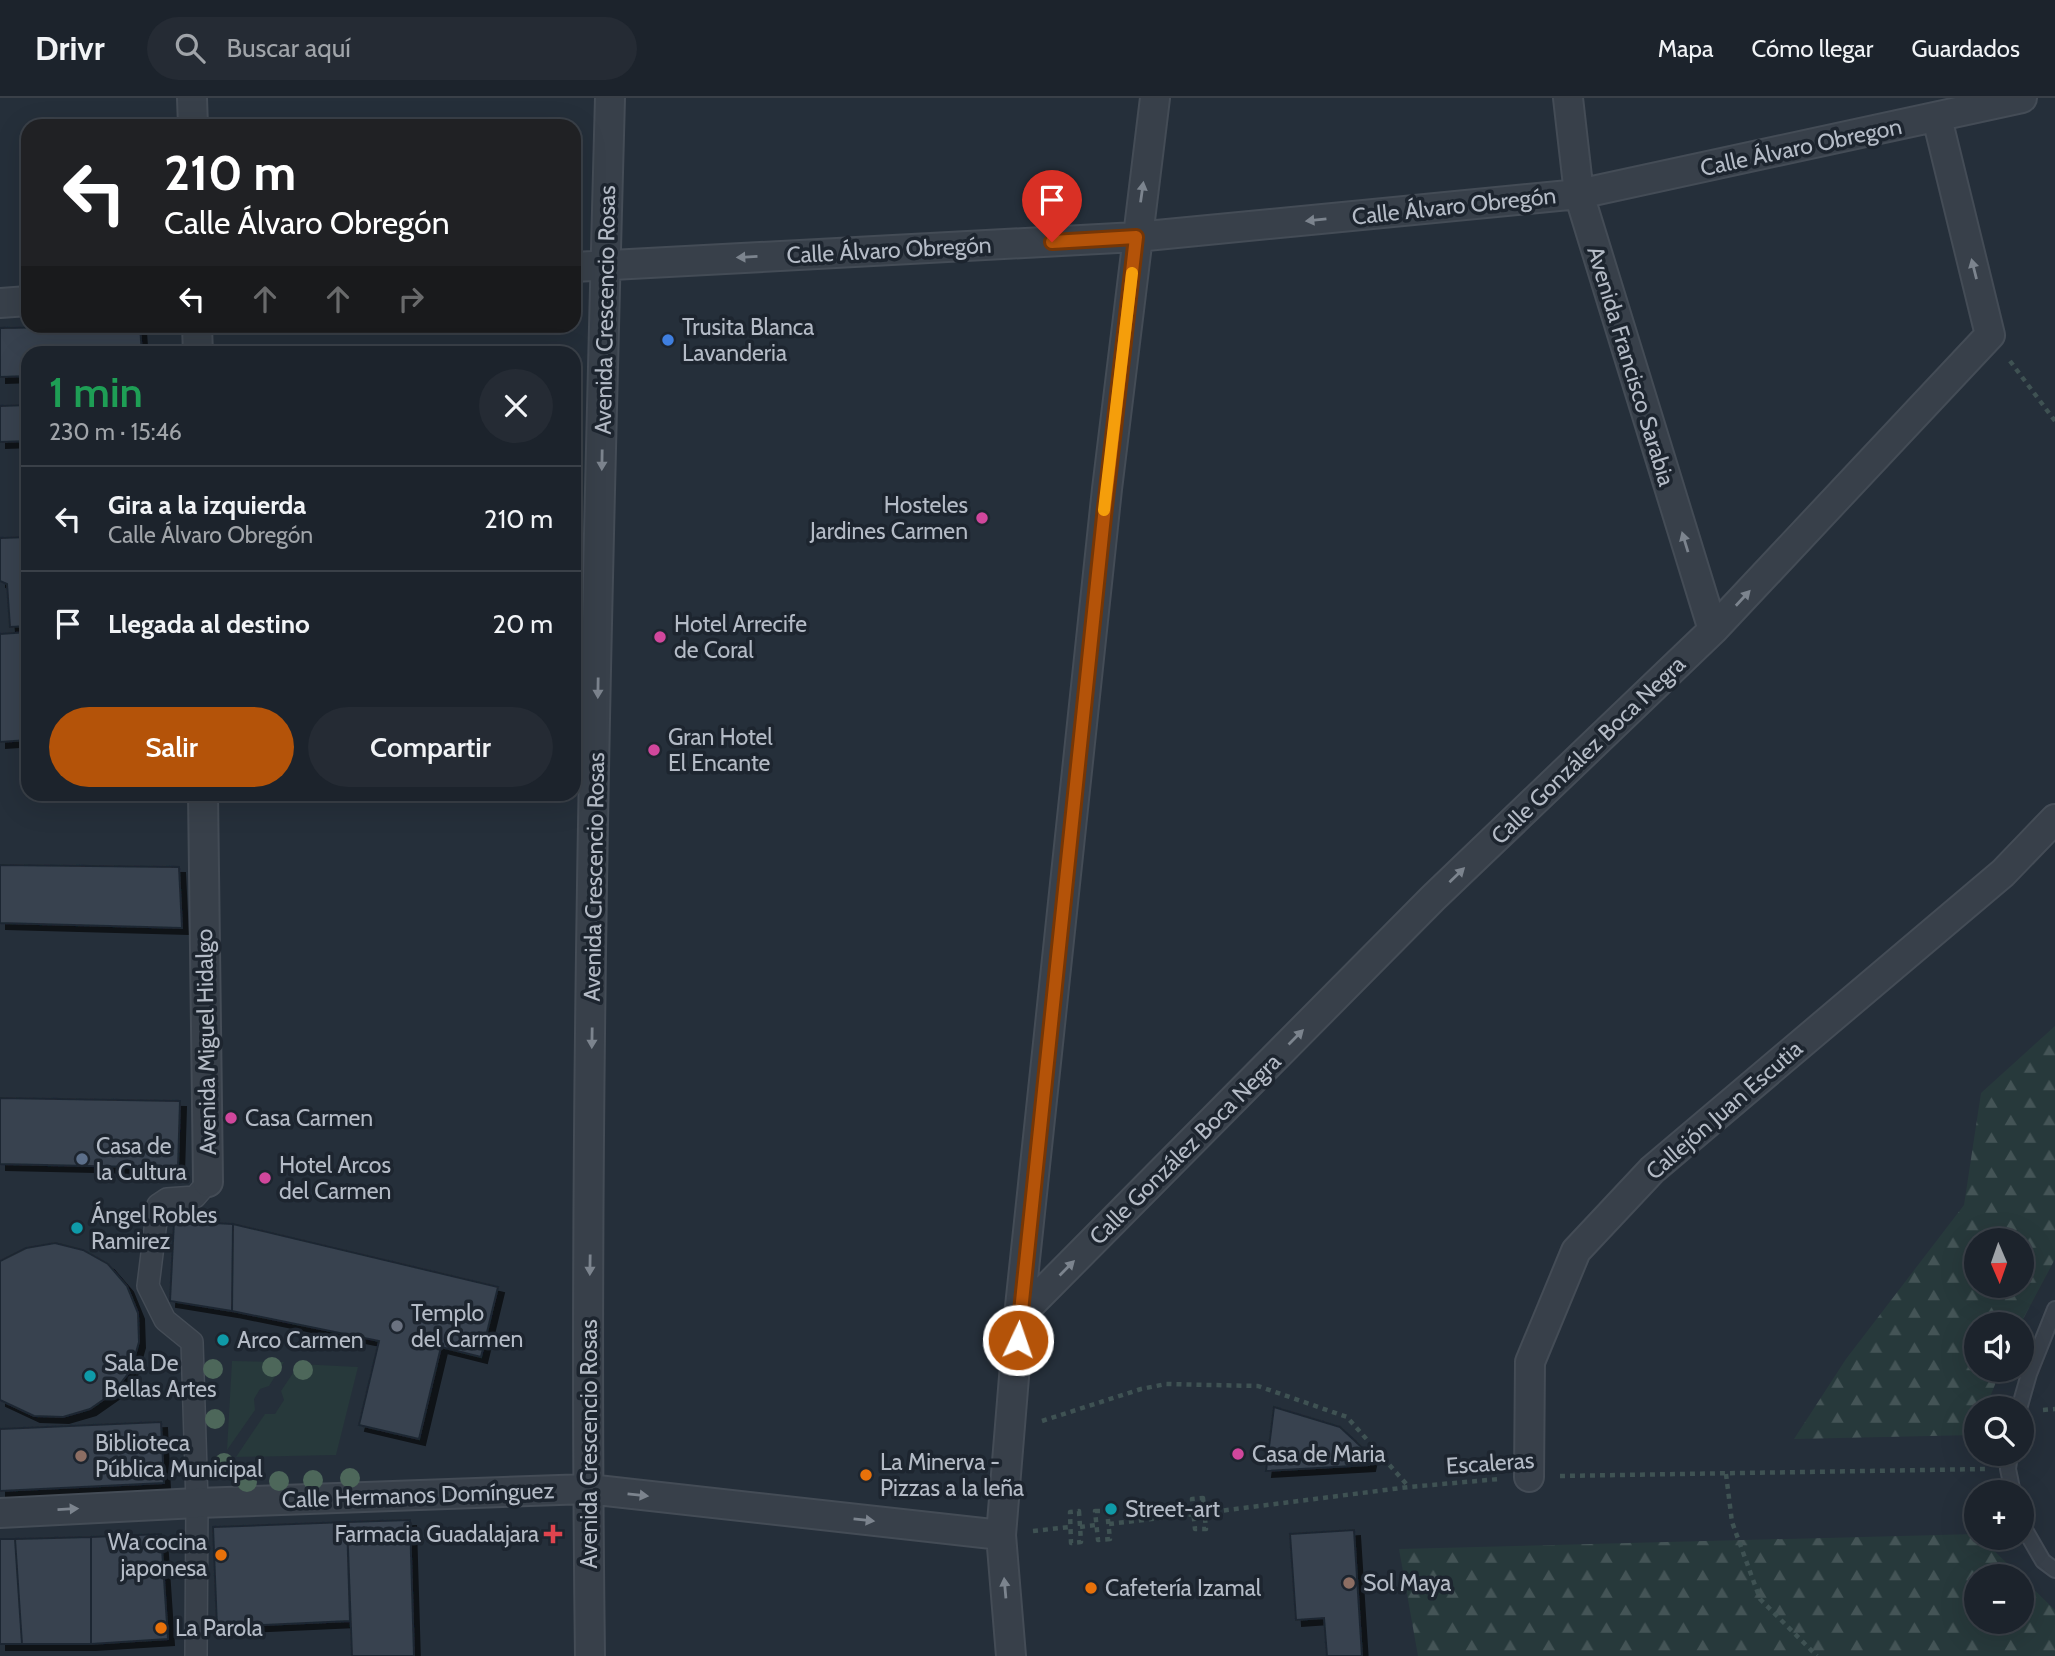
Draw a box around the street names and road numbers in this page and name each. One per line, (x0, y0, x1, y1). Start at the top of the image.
street label: Calle Álvaro Obregon (1698, 111, 1904, 182)
street label: Calle Álvaro Obregón (1350, 180, 1558, 231)
street label: Avenida Crescencio Rosas (589, 185, 621, 435)
street label: Calle Álvaro Obregón (786, 230, 992, 269)
street label: Avenida Francisco Sarabia (1581, 243, 1681, 489)
street label: Calle González Boca Negra (1485, 650, 1691, 850)
street label: Avenida Crescencio Rosas (578, 752, 610, 1002)
street label: Avenida Miguel Hidalgo (190, 929, 222, 1155)
street label: Callejón Juan Escutia (1640, 1034, 1808, 1186)
street label: Calle González Boca Negra (1084, 1048, 1286, 1250)
street label: Avenida Crescencio Rosas (575, 1319, 603, 1569)
street label: Escaleras (1445, 1446, 1535, 1480)
street label: Calle Hermanos Domínguez (281, 1476, 555, 1514)

